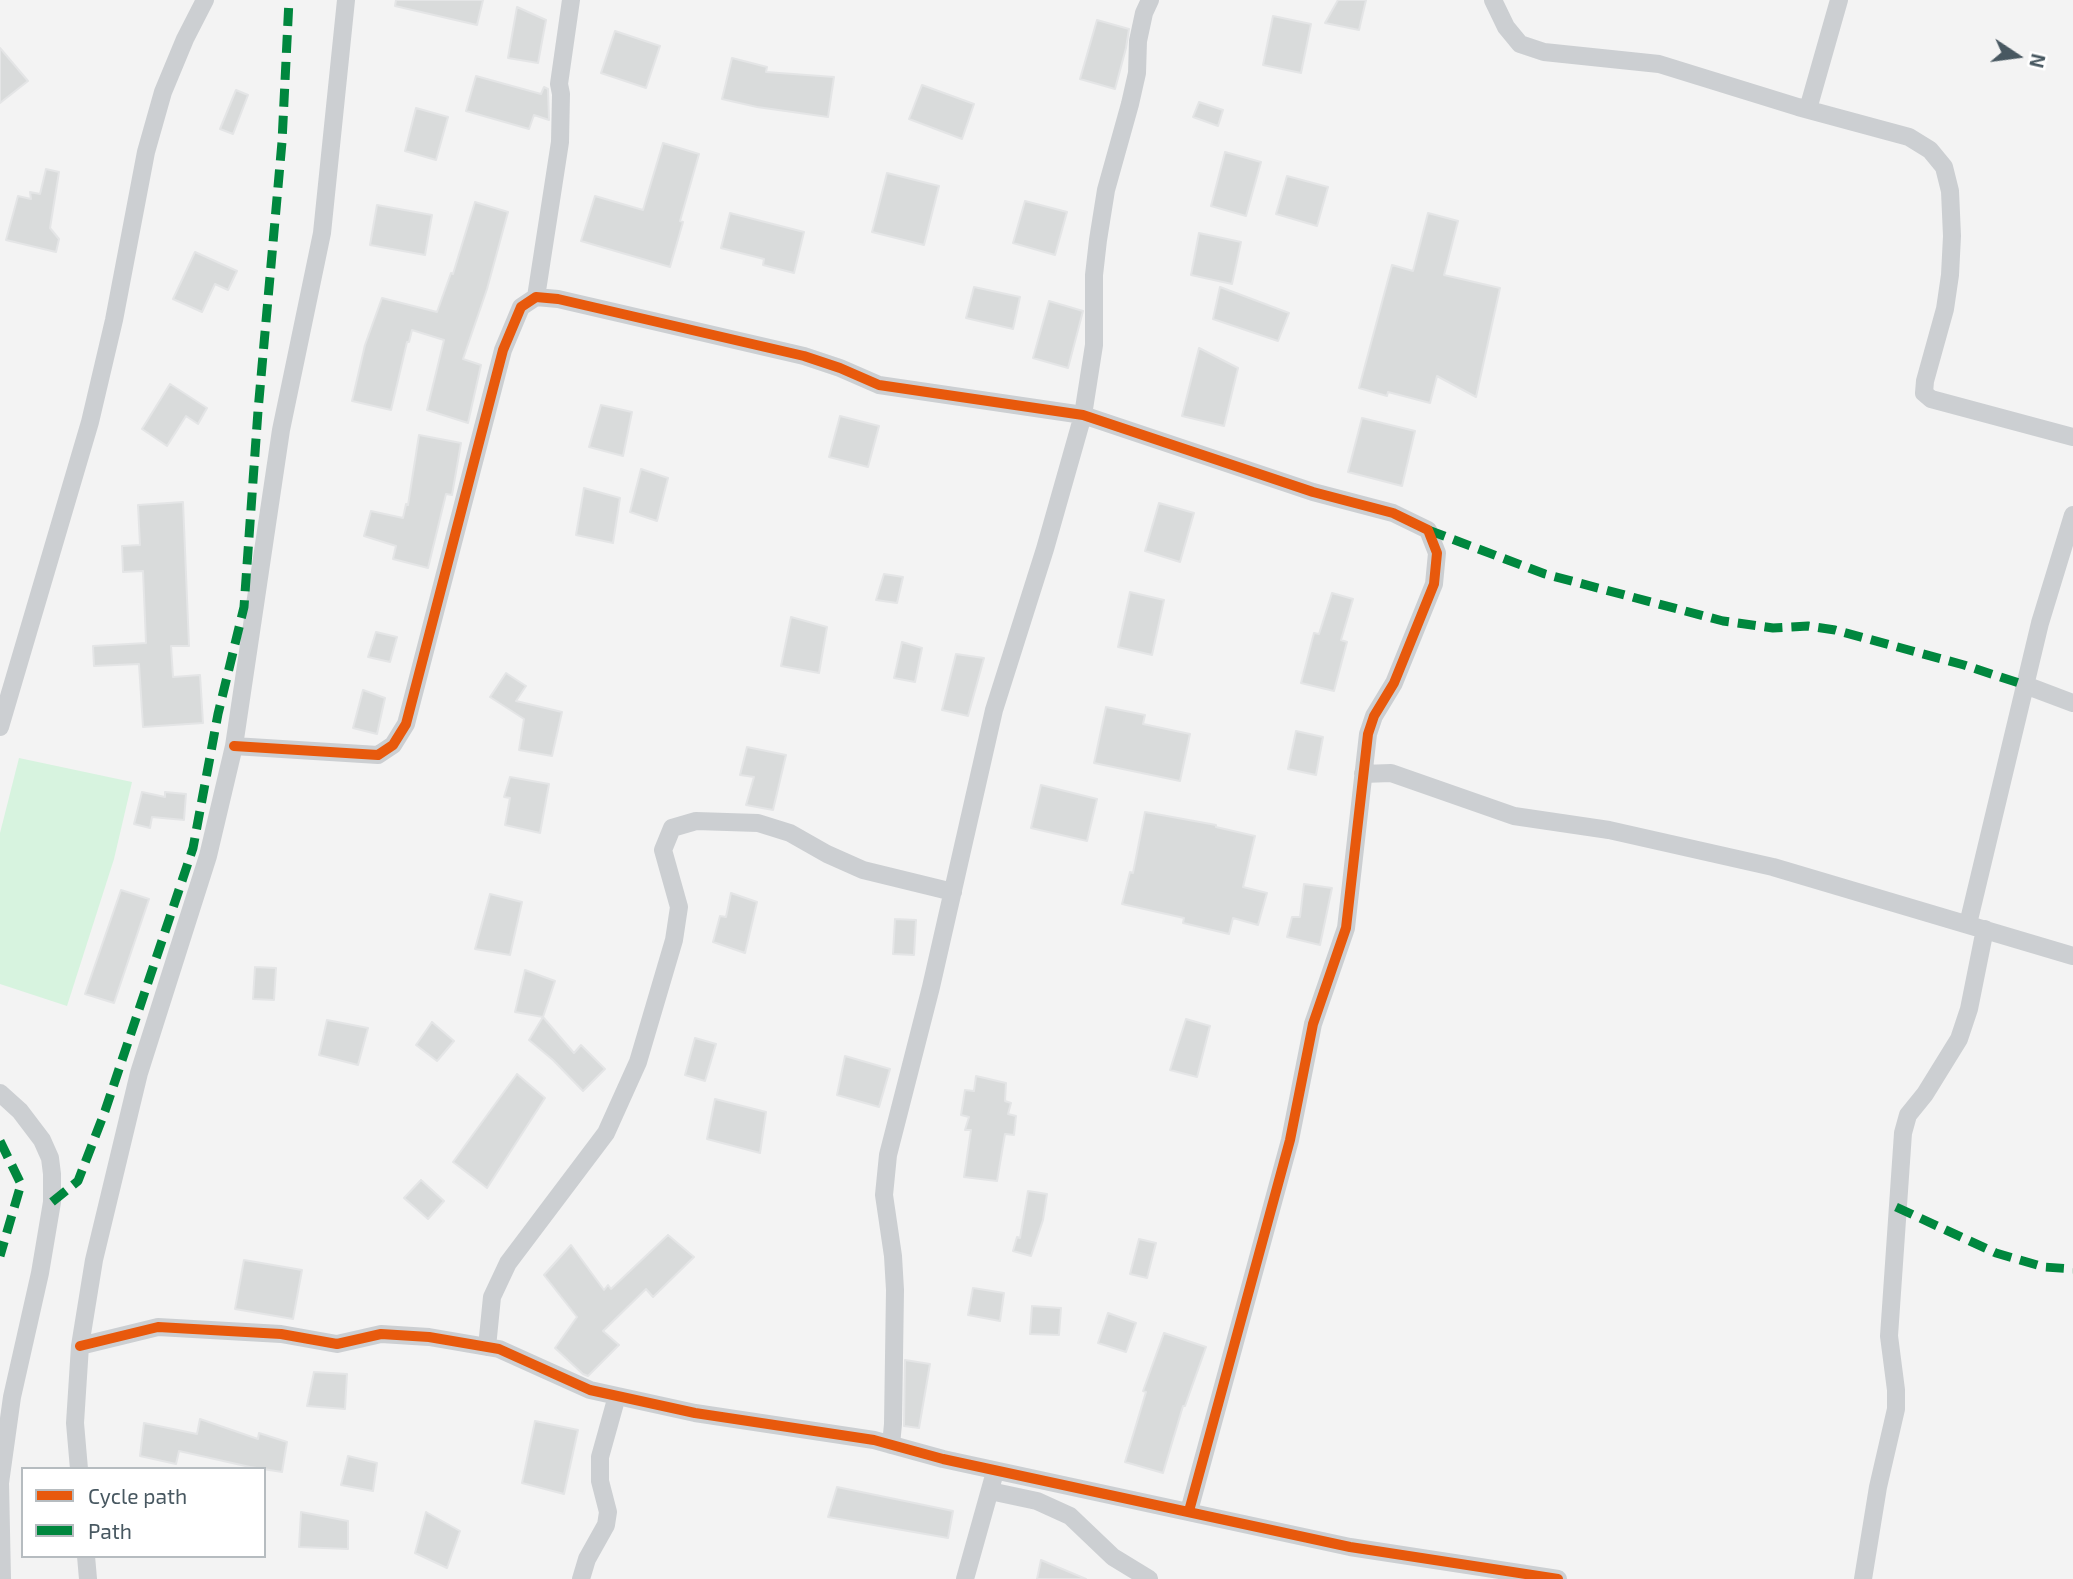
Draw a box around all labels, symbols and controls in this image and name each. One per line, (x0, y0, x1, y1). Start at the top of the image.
north arrow (1982, 21, 2052, 91)
text: N (2025, 52, 2051, 70)
legend (21, 1467, 266, 1558)
text: Cycle path (88, 1483, 187, 1508)
text: Path (88, 1518, 132, 1543)

